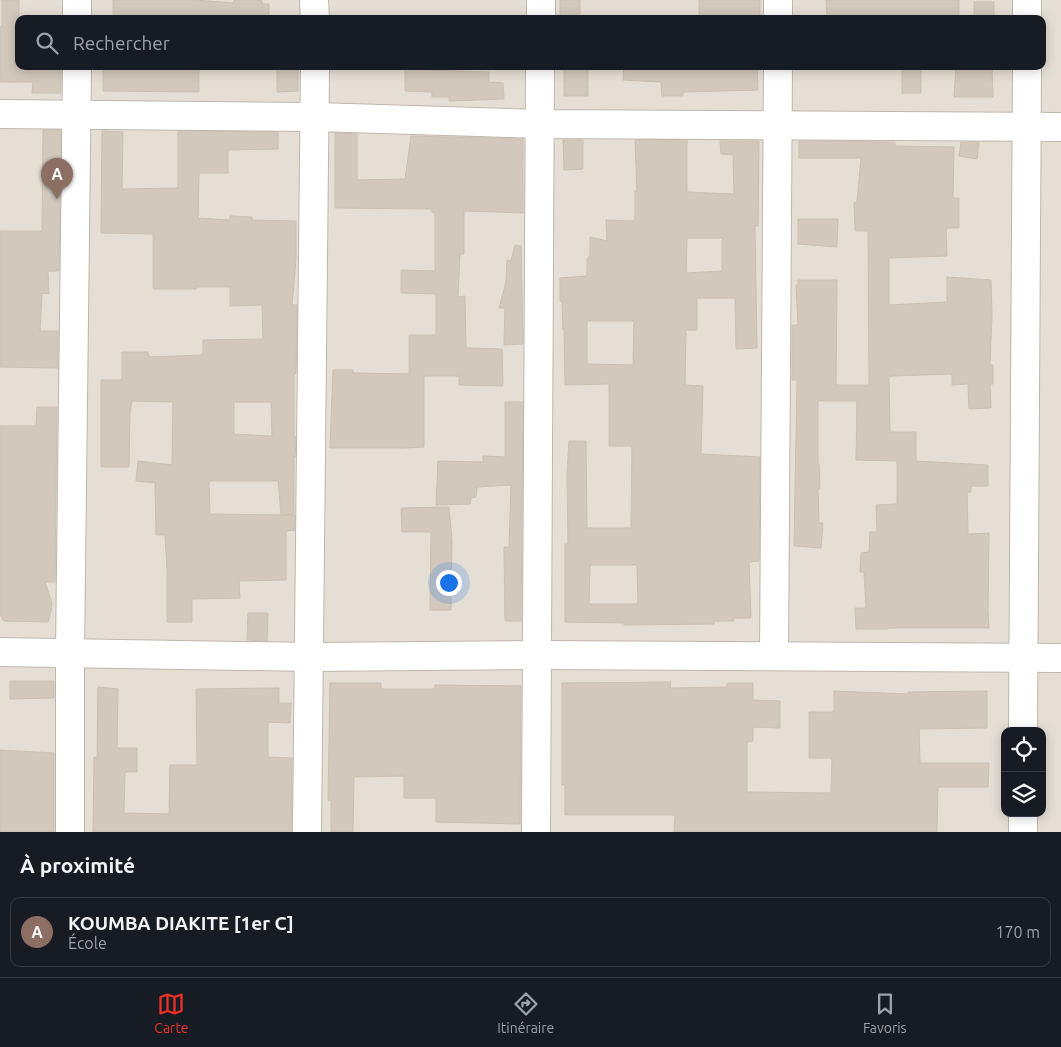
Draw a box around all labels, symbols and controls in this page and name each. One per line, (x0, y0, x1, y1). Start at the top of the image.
search box (15, 15, 1046, 70)
icon: search (33, 29, 61, 57)
text: Rechercher (73, 32, 170, 54)
pin: A (41, 158, 73, 199)
your location (436, 570, 462, 596)
map controls (1001, 727, 1046, 817)
button: locate (1001, 727, 1046, 772)
button: layers (1001, 772, 1046, 817)
text: À proximité (20, 853, 135, 877)
text: KOUMBA DIAKITE [1er C] (68, 912, 294, 934)
text: A (31, 923, 43, 941)
text: 170 m (995, 923, 1040, 941)
text: École (68, 934, 107, 952)
tab: Carte (154, 990, 189, 1036)
tab: Itinéraire (497, 990, 554, 1036)
tab: Favoris (863, 990, 907, 1036)

